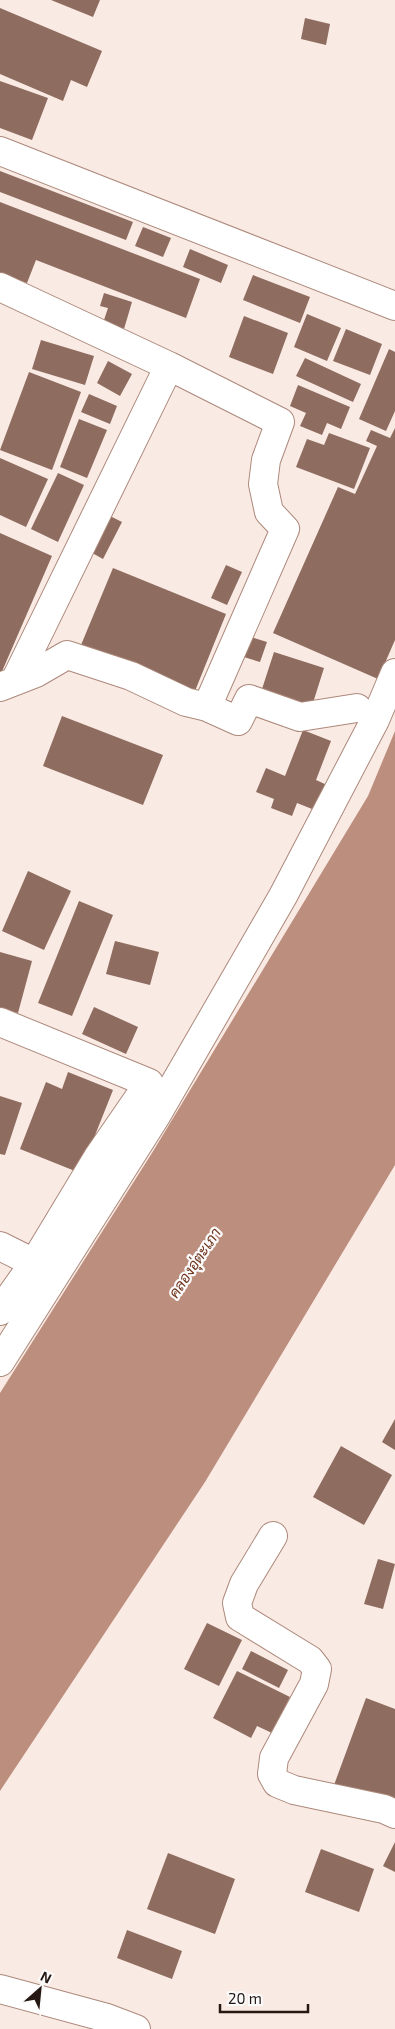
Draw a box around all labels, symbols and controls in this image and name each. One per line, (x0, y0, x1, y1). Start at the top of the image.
water label: คลองอุ่ตะเภา (164, 1224, 227, 1303)
north arrow (15, 1964, 65, 2014)
text: N (38, 1967, 54, 1987)
scale bar (220, 1982, 308, 2014)
text: 20 m (228, 1989, 262, 2007)

